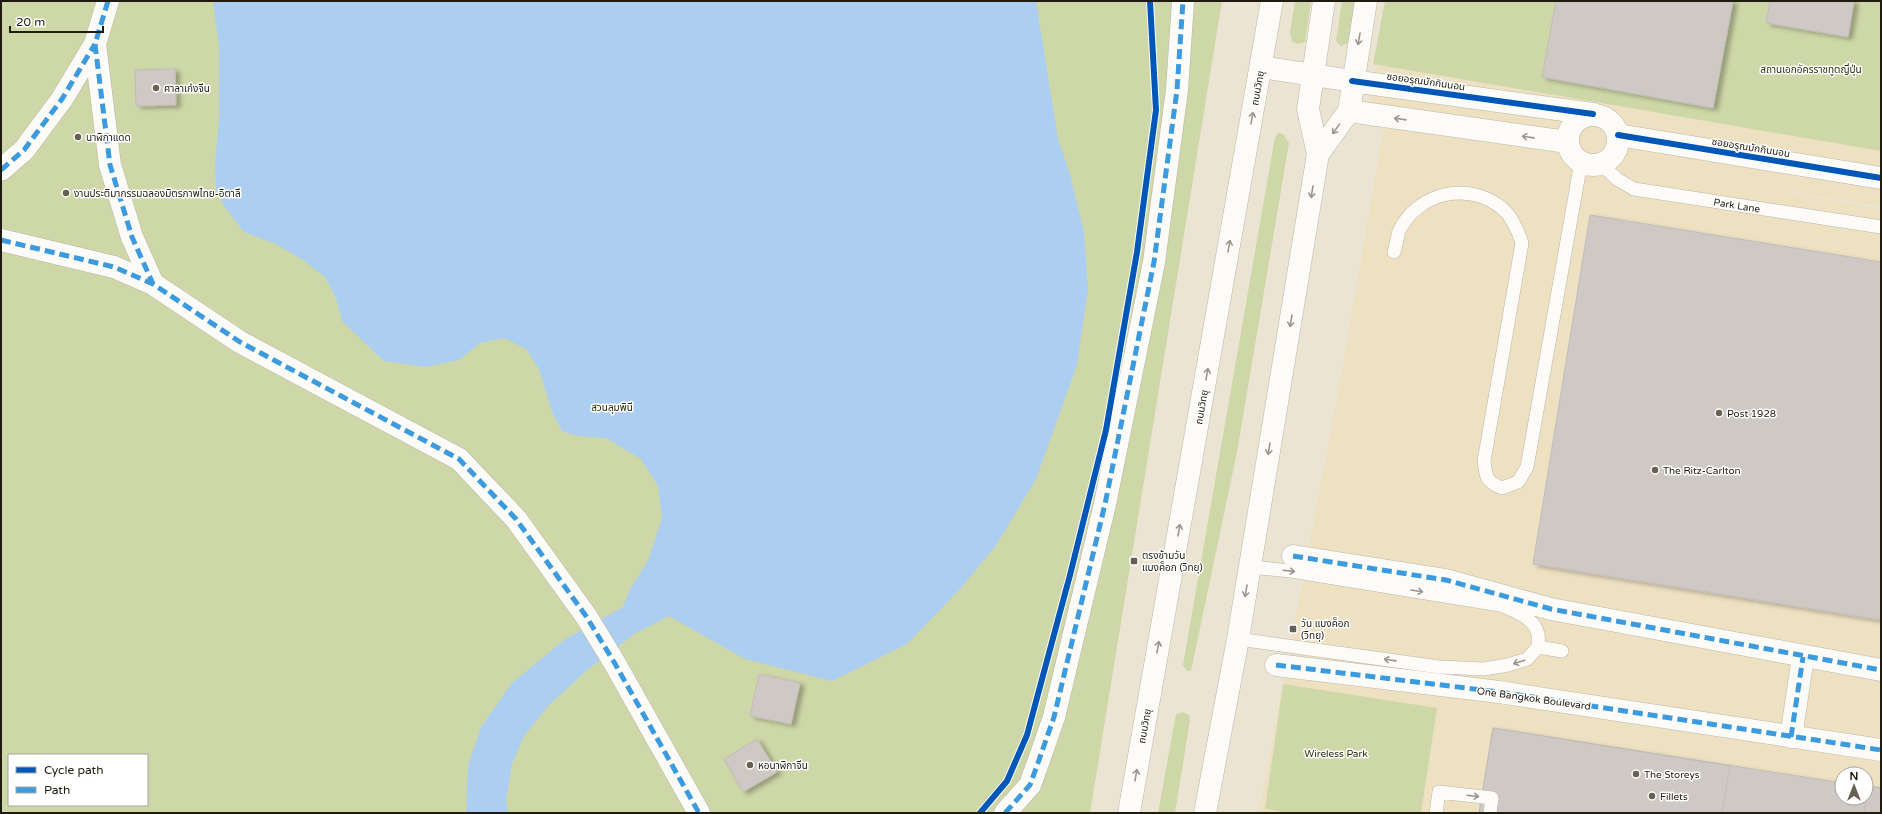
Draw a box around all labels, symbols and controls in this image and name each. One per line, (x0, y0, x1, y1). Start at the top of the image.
scale bar (10, 8, 103, 34)
text: 20 m (16, 15, 45, 29)
one-way arrow (1355, 33, 1363, 46)
park label: สถานเอกอัครราชทูตญี่ปุ่น (1760, 62, 1862, 76)
street label: ถนนวิทยุ (1249, 70, 1267, 107)
street label: ซอยอรุณมักกินนอน (1386, 71, 1466, 93)
marker: ศาลาเก๋งจีน (151, 83, 161, 93)
place label: ศาลาเก๋งจีน (164, 83, 210, 95)
one-way arrow (1248, 112, 1256, 125)
one-way arrow (1394, 115, 1407, 123)
one-way arrow (1331, 124, 1340, 135)
marker: นาฬิกาแดด (73, 132, 83, 142)
place label: นาฬิกาแดด (86, 132, 131, 144)
one-way arrow (1522, 133, 1535, 141)
street label: ซอยอรุณมักกินนอน (1711, 136, 1791, 160)
one-way arrow (1308, 185, 1316, 198)
marker: งานประติมากรรมฉลองมิตรภาพไทย-อิตาลี (61, 188, 71, 198)
place label: งานประติมากรรมฉลองมิตรภาพไทย-อิตาลี (74, 188, 241, 200)
street label: Park Lane (1713, 196, 1761, 216)
one-way arrow (1226, 240, 1234, 253)
one-way arrow (1286, 314, 1294, 327)
one-way arrow (1203, 368, 1211, 381)
street label: ถนนวิทยุ (1193, 389, 1211, 426)
park label: สวนลุมพินี (591, 402, 633, 414)
marker: Post 1928 (1714, 408, 1724, 418)
place label: Post 1928 (1727, 408, 1776, 420)
one-way arrow (1265, 442, 1273, 455)
marker: The Ritz-Carlton (1650, 465, 1660, 475)
place label: The Ritz-Carlton (1663, 465, 1741, 477)
one-way arrow (1175, 524, 1183, 537)
place label: ตรงข้ามวัน แบงค็อก (วิทยุ) (1142, 550, 1203, 574)
marker: ตรงข้ามวัน แบงค็อก (วิทยุ) (1129, 556, 1139, 566)
one-way arrow (1282, 567, 1295, 574)
one-way arrow (1242, 584, 1250, 597)
one-way arrow (1410, 588, 1423, 596)
place label: วัน แบงค็อก (วิทยุ) (1301, 617, 1350, 642)
marker: วัน แบงค็อก (วิทยุ) (1288, 624, 1298, 634)
one-way arrow (1154, 640, 1162, 653)
one-way arrow (1384, 656, 1397, 664)
one-way arrow (1513, 658, 1525, 666)
street label: One Bangkok Boulevard (1476, 685, 1592, 713)
street label: ถนนวิทยุ (1136, 708, 1154, 745)
park label: Wireless Park (1304, 748, 1368, 760)
legend (8, 754, 148, 806)
marker: หอนาฬิกาจีน (745, 760, 755, 770)
place label: หอนาฬิกาจีน (758, 760, 808, 772)
text: Cycle path (44, 763, 103, 777)
north arrow (1834, 766, 1874, 806)
one-way arrow (1132, 768, 1140, 781)
marker: The Storeys (1631, 769, 1641, 779)
place label: The Storeys (1644, 769, 1700, 781)
text: N (1850, 770, 1858, 783)
text: Path (44, 783, 70, 797)
marker: Fillets (1647, 791, 1657, 801)
place label: Fillets (1660, 791, 1688, 803)
one-way arrow (1466, 792, 1479, 800)

